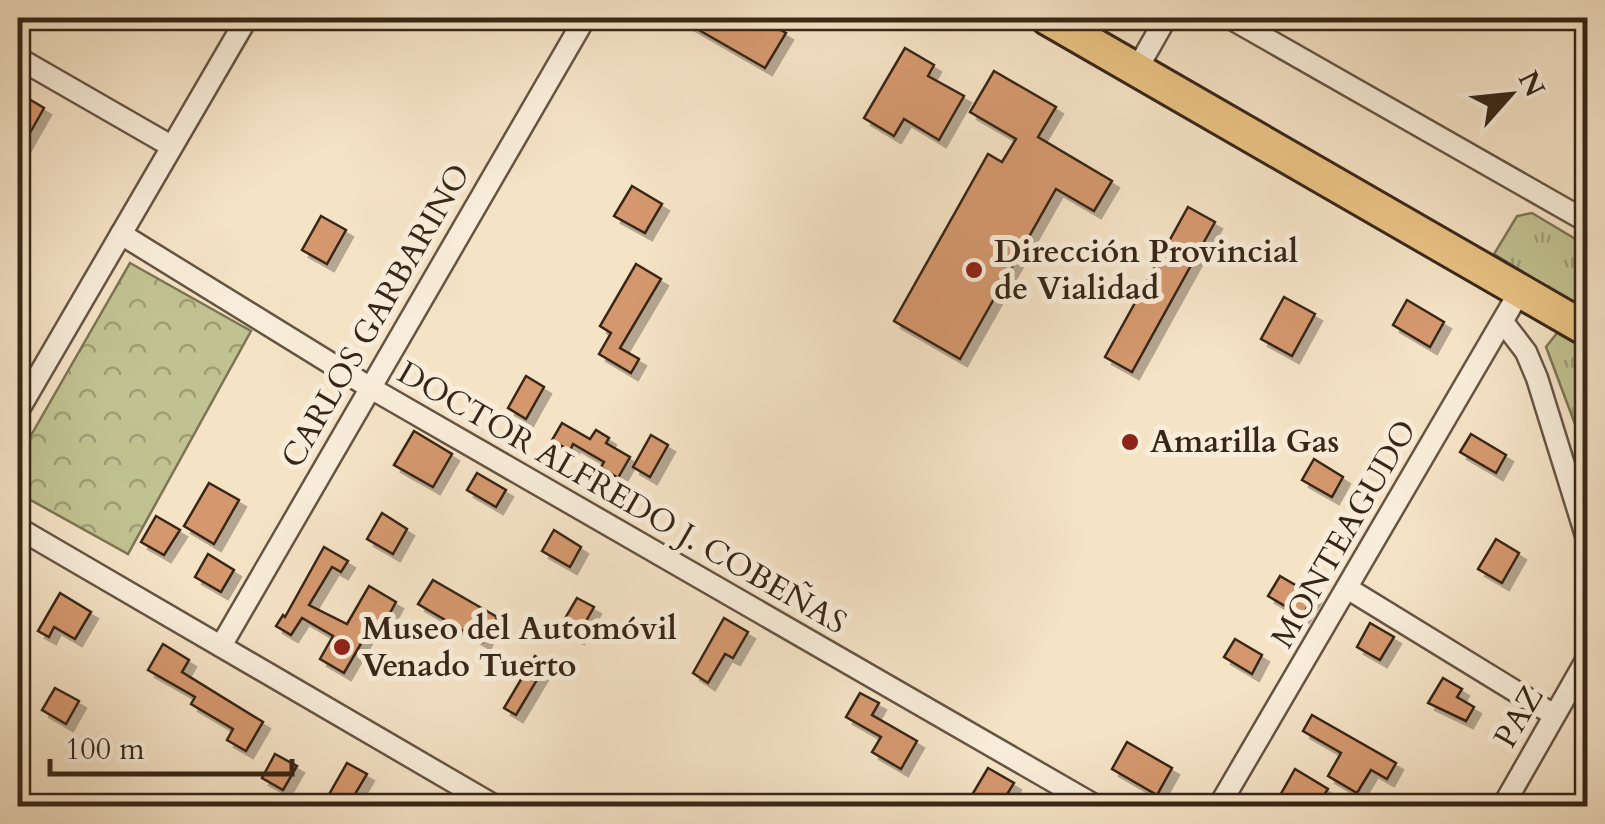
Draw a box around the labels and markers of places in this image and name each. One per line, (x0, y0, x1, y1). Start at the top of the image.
place label: Dirección Provincial de Vialidad (994, 230, 1298, 311)
marker: Dirección Provincial de Vialidad (963, 259, 985, 281)
place label: Amarilla Gas (1150, 420, 1339, 464)
marker: Amarilla Gas (1119, 431, 1141, 453)
place label: Museo del Automóvil Venado Tuerto (362, 607, 677, 688)
marker: Museo del Automóvil Venado Tuerto (331, 636, 353, 658)

